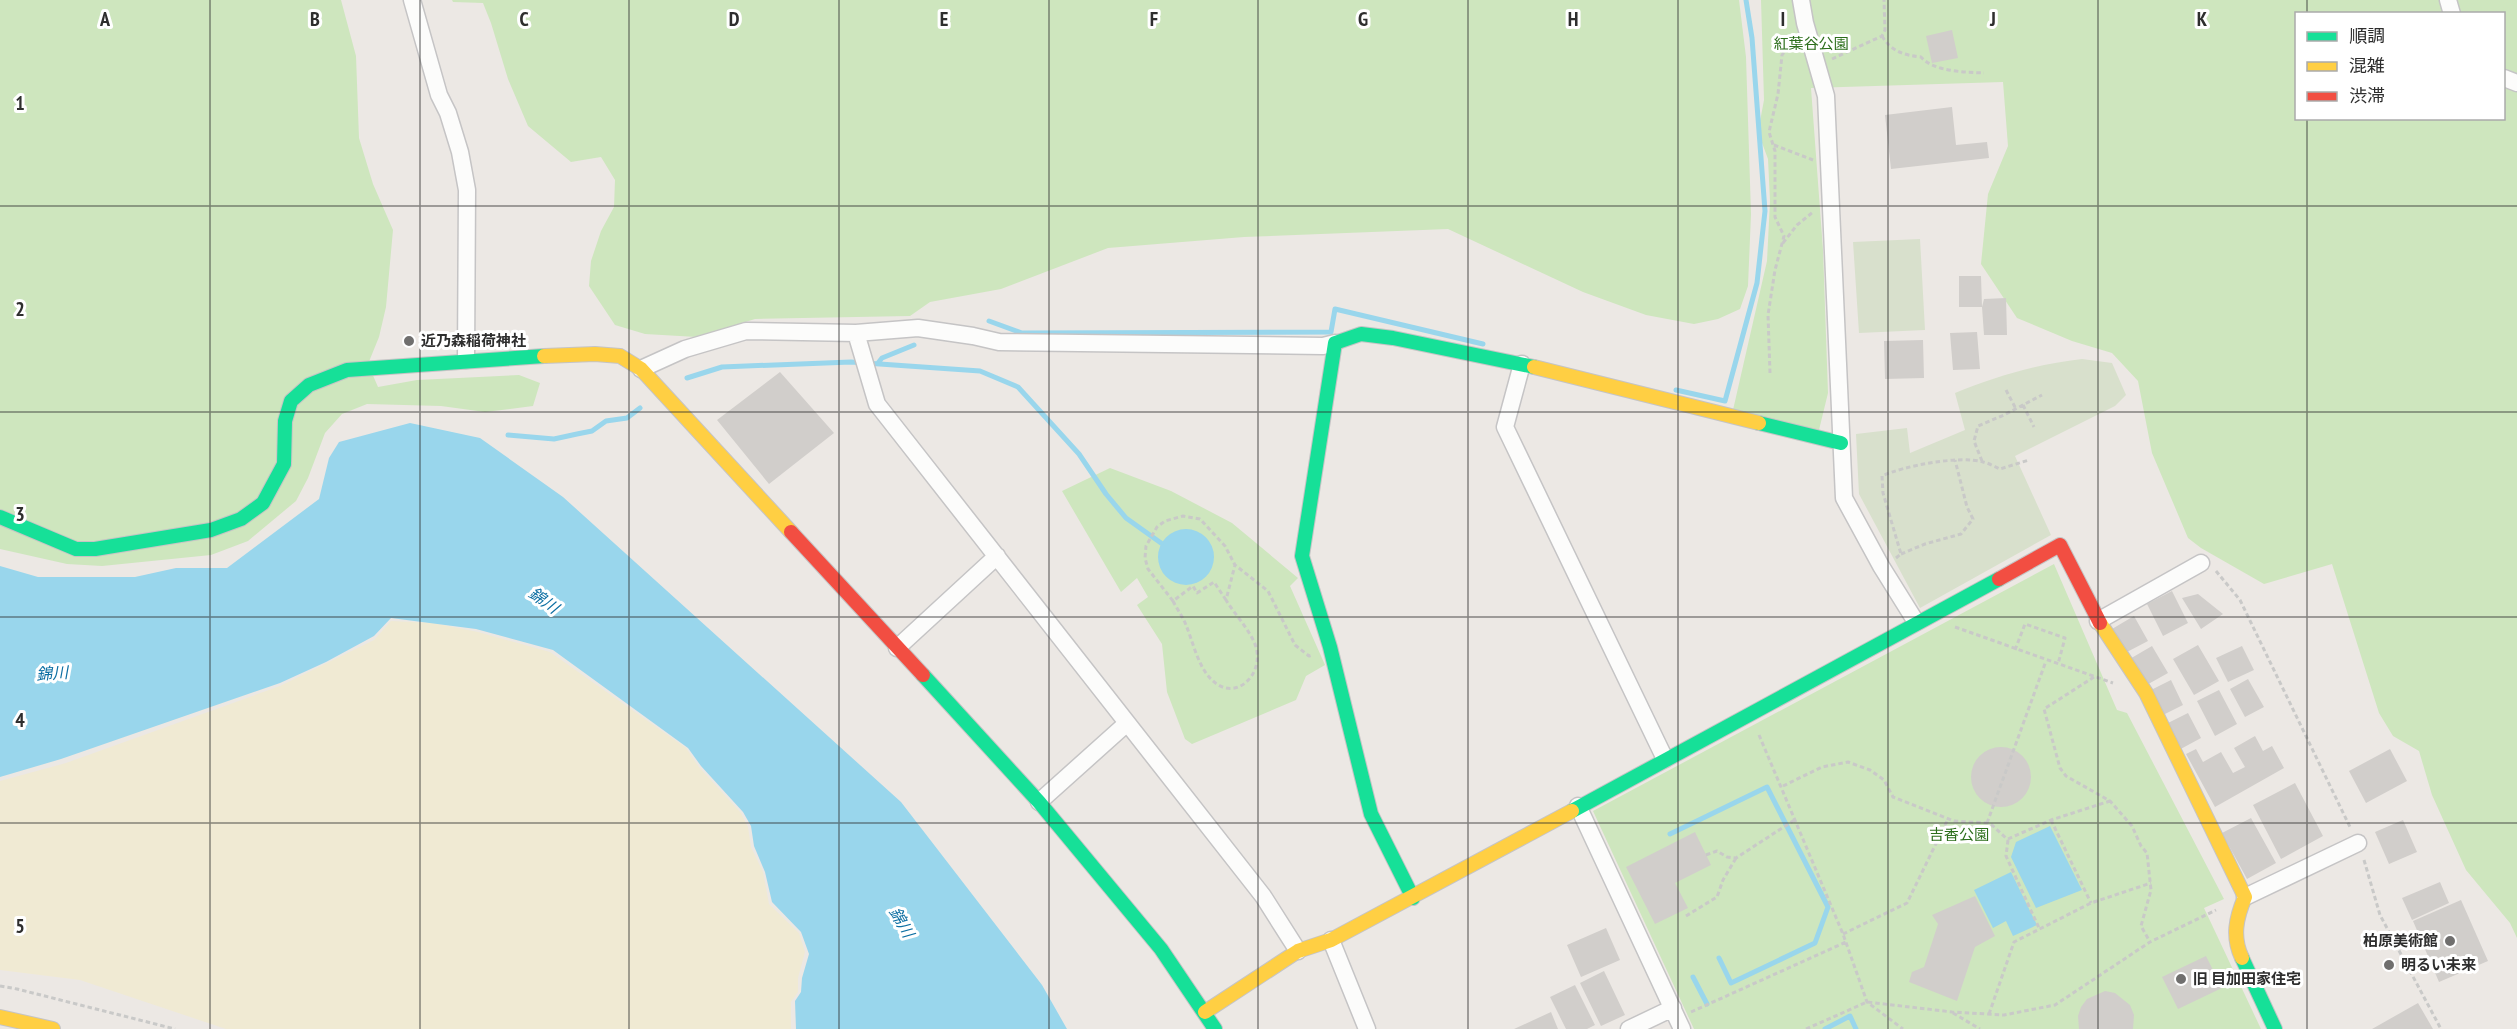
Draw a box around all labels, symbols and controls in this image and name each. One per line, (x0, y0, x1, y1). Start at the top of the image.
text: A (99, 6, 111, 32)
text: B (310, 6, 320, 32)
text: C (519, 6, 529, 32)
text: D (729, 6, 740, 32)
text: E (940, 6, 948, 32)
text: F (1150, 6, 1158, 32)
text: G (1358, 6, 1368, 32)
text: H (1568, 6, 1578, 32)
text: I (1781, 6, 1785, 32)
text: J (1989, 6, 1996, 32)
text: K (2197, 6, 2208, 32)
legend (2295, 12, 2505, 120)
text: 順調 (2349, 24, 2385, 47)
park label: 紅葉谷公園 (1773, 34, 1849, 53)
text: 混雑 (2349, 54, 2385, 77)
text: 渋滞 (2349, 84, 2385, 107)
text: 1 (15, 90, 25, 116)
text: 2 (15, 296, 25, 322)
place label: 近乃森稲荷神社 (421, 331, 526, 350)
marker: 近乃森稲荷神社 (402, 334, 416, 348)
text: 3 (15, 501, 25, 527)
water label: 錦川 (525, 583, 564, 619)
water label: 錦川 (35, 662, 71, 684)
text: 4 (15, 707, 25, 733)
park label: 吉香公園 (1929, 825, 1989, 844)
water label: 錦川 (885, 903, 920, 943)
text: 5 (15, 913, 25, 939)
place label: 柏原美術館 (2363, 931, 2438, 950)
marker: 柏原美術館 (2443, 934, 2457, 948)
place label: 明るい未来 (2401, 955, 2476, 974)
marker: 明るい未来 (2382, 958, 2396, 972)
place label: 旧 目加田家住宅 (2193, 969, 2301, 988)
marker: 旧 目加田家住宅 (2174, 972, 2188, 986)

